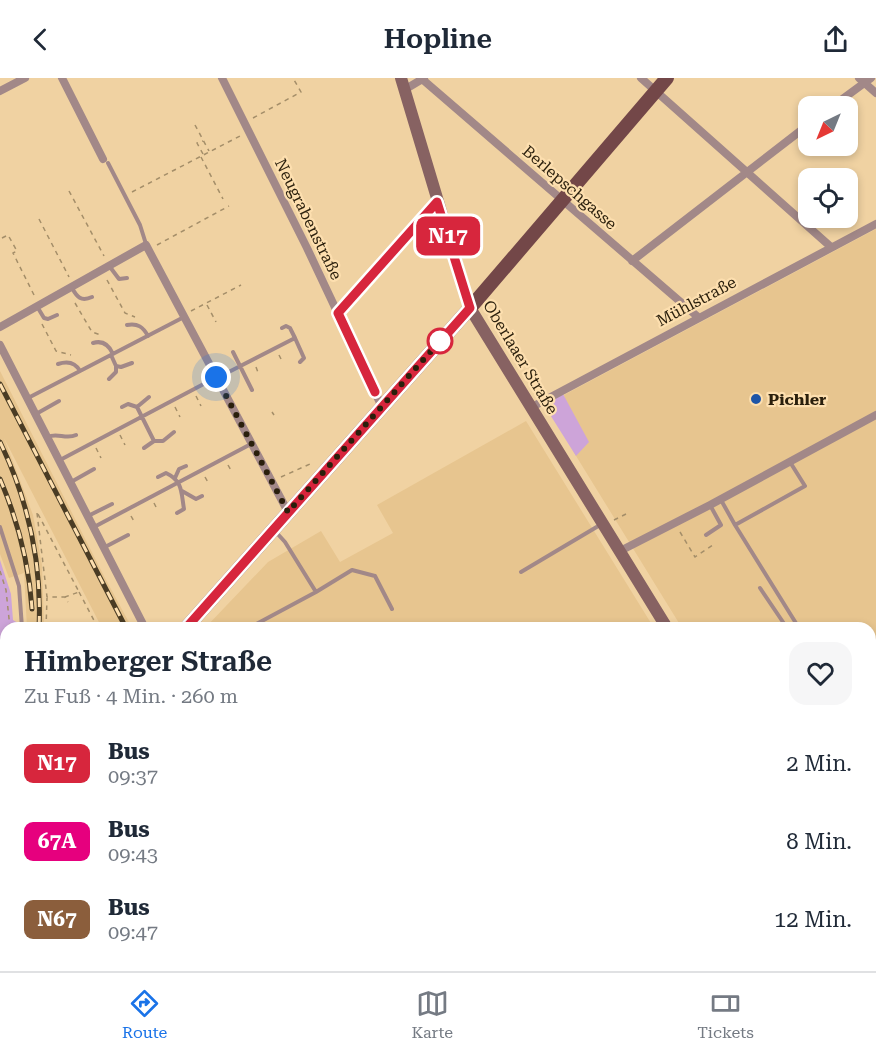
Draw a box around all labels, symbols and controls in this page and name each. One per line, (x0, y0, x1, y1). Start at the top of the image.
icon: back (24, 23, 57, 56)
text: Hopline (384, 23, 492, 55)
icon: share (819, 23, 852, 56)
north arrow (798, 96, 858, 156)
map controls (798, 96, 858, 228)
street label: Berlepschgasse (519, 141, 621, 234)
street label: Neugrabenstraße (271, 156, 346, 283)
button: locate (798, 168, 858, 228)
line badge: N17 (414, 216, 482, 256)
text: N17 (428, 224, 468, 248)
street label: Mühlstraße (653, 272, 740, 330)
street label: Oberlaaer Straße (479, 297, 562, 418)
unlabelled marker (427, 328, 453, 354)
your location (201, 362, 231, 392)
place label: Pichler (768, 390, 826, 409)
marker: Pichler (749, 392, 763, 406)
button: heart (789, 642, 852, 705)
text: Himberger Straße (24, 645, 272, 678)
text: Zu Fuß · 4 Min. · 260 m (24, 684, 238, 708)
text: Bus (108, 739, 150, 764)
text: N17 (37, 751, 77, 775)
text: 2 Min. (786, 751, 852, 776)
text: 09:37 (108, 764, 158, 788)
text: Bus (108, 817, 150, 842)
text: 67A (38, 829, 76, 853)
text: 8 Min. (786, 829, 852, 854)
text: 09:43 (108, 842, 158, 866)
text: Bus (108, 895, 150, 920)
text: N67 (37, 907, 77, 931)
text: 12 Min. (774, 907, 852, 932)
text: 09:47 (108, 920, 158, 944)
tab: Route (122, 987, 167, 1042)
tab: Karte (411, 987, 453, 1042)
tab: Tickets (697, 987, 754, 1042)

